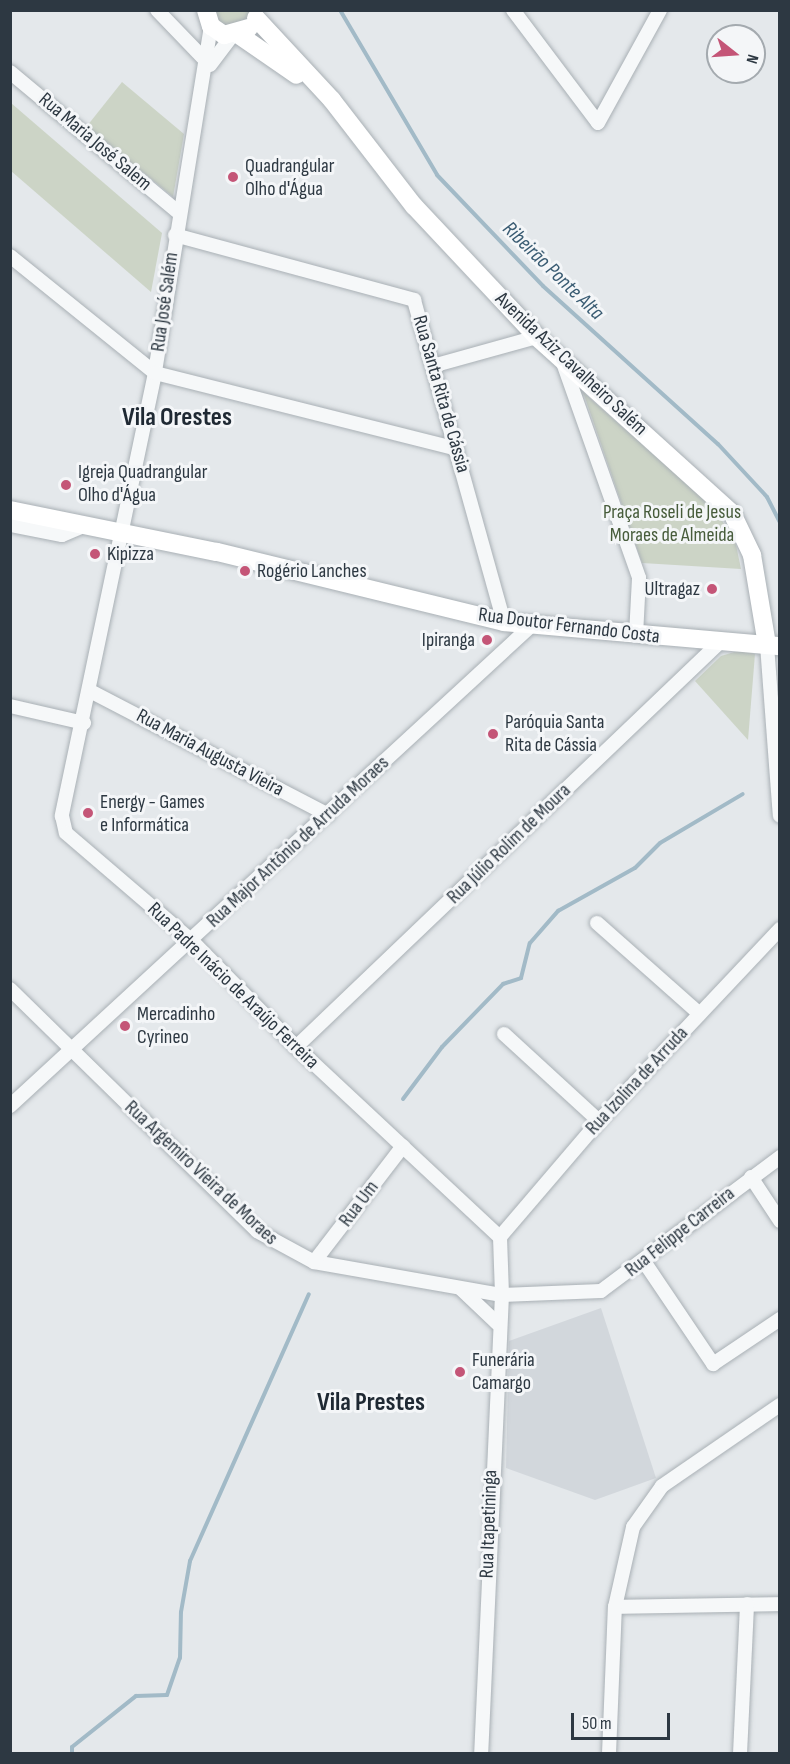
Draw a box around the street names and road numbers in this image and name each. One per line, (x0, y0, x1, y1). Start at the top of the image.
street label: Rua Maria José Salem (34, 88, 156, 196)
street label: Rua José Salém (146, 251, 184, 353)
street label: Avenida Aziz Cavalheiro Salém (490, 287, 652, 441)
street label: Rua Santa Rita de Cássia (407, 313, 475, 475)
street label: Rua Doutor Fernando Costa (477, 603, 661, 649)
street label: Rua Maria Augusta Vieira (132, 704, 288, 802)
street label: Rua Major Antônio de Arruda Moraes (202, 751, 394, 933)
street label: Rua Júlio Rolim de Moura (442, 779, 576, 909)
street label: Rua Padre Inácio de Araújo Ferreira (142, 898, 324, 1074)
street label: Rua Izolina de Arruda (581, 1022, 693, 1140)
street label: Rua Argemiro Vieira de Moraes (119, 1096, 283, 1250)
street label: Rua Um (334, 1176, 384, 1232)
street label: Rua Felippe Carreira (620, 1182, 740, 1282)
street label: Rua Itapetininga (475, 1469, 503, 1579)

